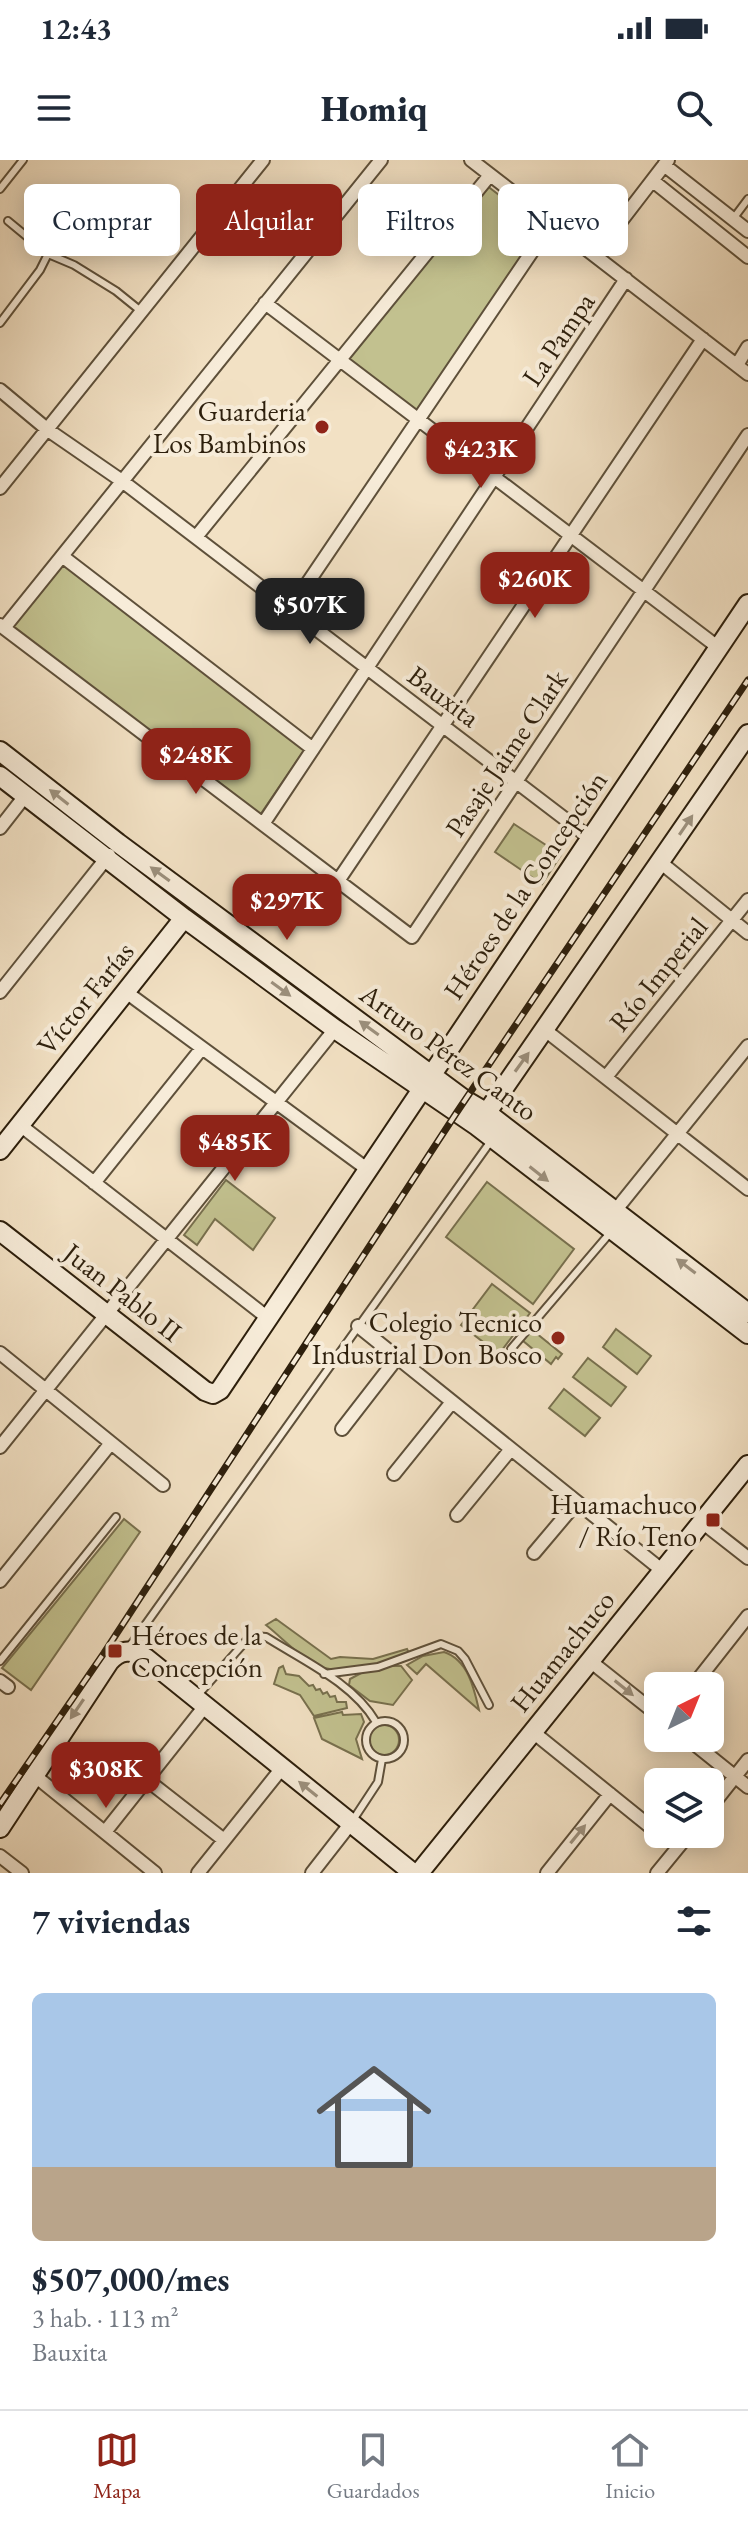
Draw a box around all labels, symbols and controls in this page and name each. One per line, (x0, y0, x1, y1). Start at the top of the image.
text: 12:43 (40, 9, 112, 48)
text: Homiq (321, 85, 427, 132)
icon: menu (32, 86, 76, 130)
icon: search (672, 86, 716, 130)
chip: Comprar (24, 184, 180, 256)
chip: Alquilar (196, 184, 342, 256)
chip: Filtros (358, 184, 482, 256)
chip: Nuevo (498, 184, 628, 256)
street label: La Pampa (514, 285, 603, 393)
place label: Guarderia Los Bambinos (153, 393, 307, 461)
marker: Guarderia Los Bambinos (313, 418, 331, 436)
pin: $423K (425, 422, 537, 490)
text: $423K (444, 431, 518, 465)
pin: $260K (479, 552, 591, 620)
text: $260K (498, 561, 572, 595)
pin: $507K (254, 578, 366, 646)
text: $507K (273, 587, 347, 621)
street label: Bauxita (401, 657, 488, 735)
street label: Pasaje Jaime Clark (437, 662, 576, 844)
pin: $248K (140, 728, 252, 796)
text: $248K (159, 737, 233, 771)
street label: Héroes de la Concepción (435, 764, 615, 1006)
one-way arrow (49, 789, 69, 805)
one-way arrow (678, 815, 693, 836)
one-way arrow (150, 866, 170, 882)
pin: $297K (231, 874, 343, 942)
text: $297K (250, 883, 324, 917)
street label: Río Imperial (601, 909, 715, 1039)
street label: Víctor Farías (28, 934, 142, 1062)
street label: Arturo Pérez Canto (352, 975, 545, 1129)
one-way arrow (270, 981, 292, 997)
one-way arrow (358, 1020, 380, 1036)
one-way arrow (514, 1052, 529, 1073)
pin: $485K (179, 1115, 291, 1183)
text: $485K (198, 1124, 272, 1158)
one-way arrow (529, 1165, 549, 1181)
street label: Juan Pablo II (55, 1233, 190, 1350)
one-way arrow (676, 1258, 696, 1274)
place label: Colegio Tecnico Industrial Don Bosco (312, 1304, 542, 1372)
marker: Colegio Tecnico Industrial Don Bosco (549, 1329, 567, 1347)
place label: Huamachuco / Río Teno (550, 1486, 697, 1554)
marker: Huamachuco / Río Teno (704, 1511, 722, 1529)
street label: Huamachuco (502, 1583, 622, 1719)
place label: Héroes de la Concepción (131, 1617, 263, 1685)
marker: Héroes de la Concepción (106, 1642, 124, 1660)
north arrow (644, 1672, 724, 1752)
map controls (644, 1672, 724, 1848)
one-way arrow (614, 1679, 634, 1695)
one-way arrow (70, 1699, 85, 1720)
pin: $308K (50, 1742, 162, 1810)
text: $308K (69, 1751, 143, 1785)
button: layers (644, 1768, 724, 1848)
one-way arrow (299, 1781, 319, 1798)
one-way arrow (570, 1823, 587, 1844)
text: 7 viviendas (32, 1899, 190, 1943)
icon: filters (672, 1899, 716, 1943)
icon: home (302, 2045, 446, 2189)
text: $507,000/mes (32, 2257, 230, 2301)
text: 3 hab. · 113 m² (32, 2301, 178, 2335)
text: Bauxita (32, 2335, 107, 2369)
tab: Mapa (93, 2428, 141, 2505)
tab: Guardados (327, 2428, 419, 2505)
tab: Inicio (605, 2428, 655, 2505)

